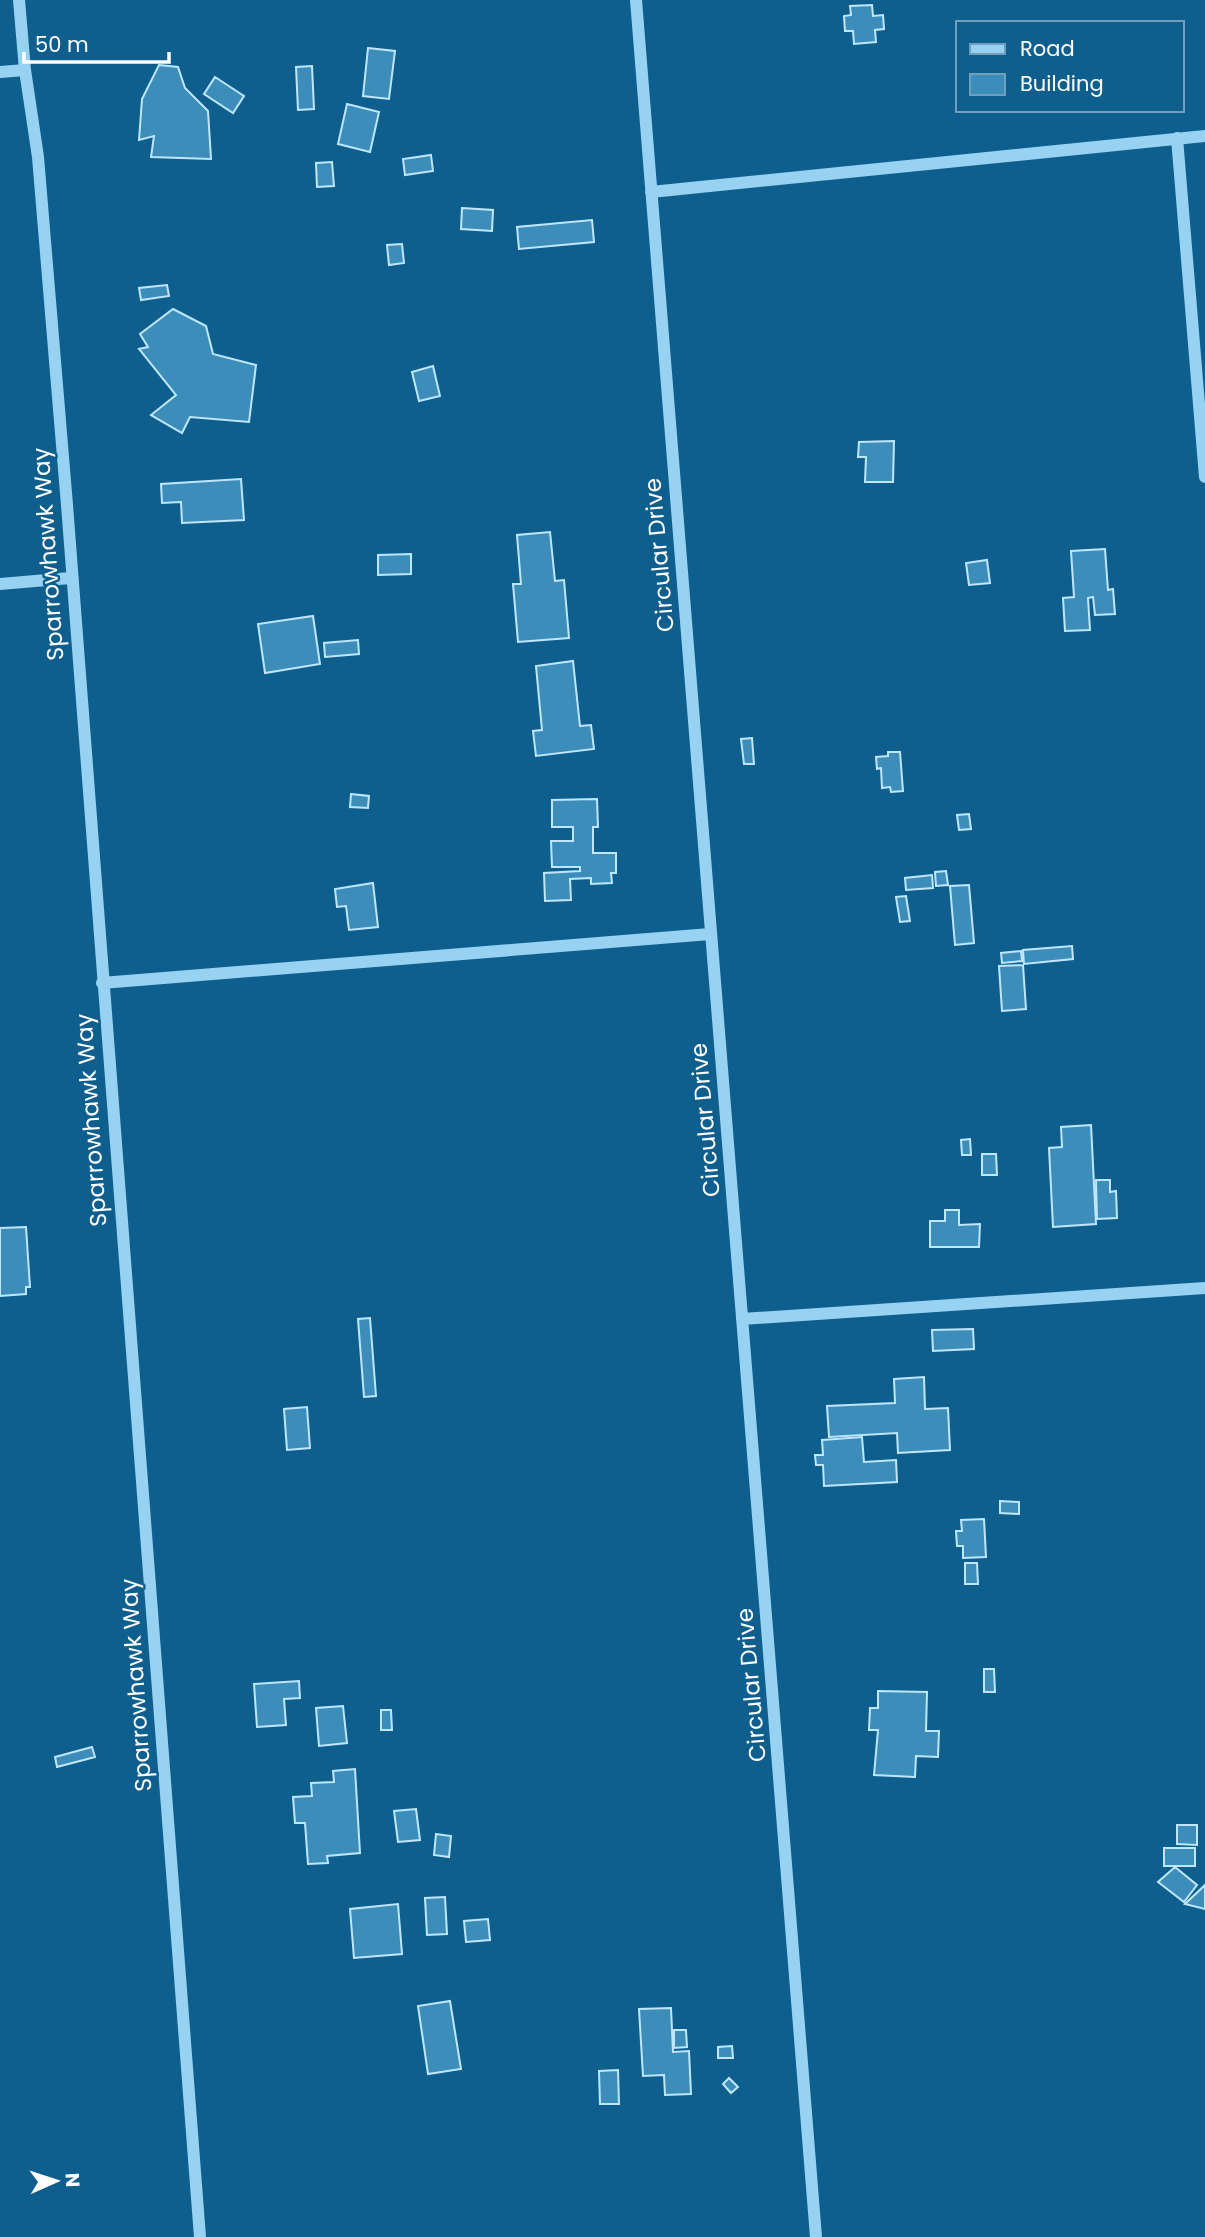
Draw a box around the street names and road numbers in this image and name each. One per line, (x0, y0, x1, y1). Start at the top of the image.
street label: Sparrowhawk Way (25, 446, 71, 662)
street label: Circular Drive (636, 477, 682, 633)
street label: Sparrowhawk Way (68, 1012, 114, 1228)
street label: Circular Drive (682, 1042, 728, 1198)
street label: Sparrowhawk Way (113, 1577, 159, 1793)
street label: Circular Drive (728, 1607, 774, 1763)

